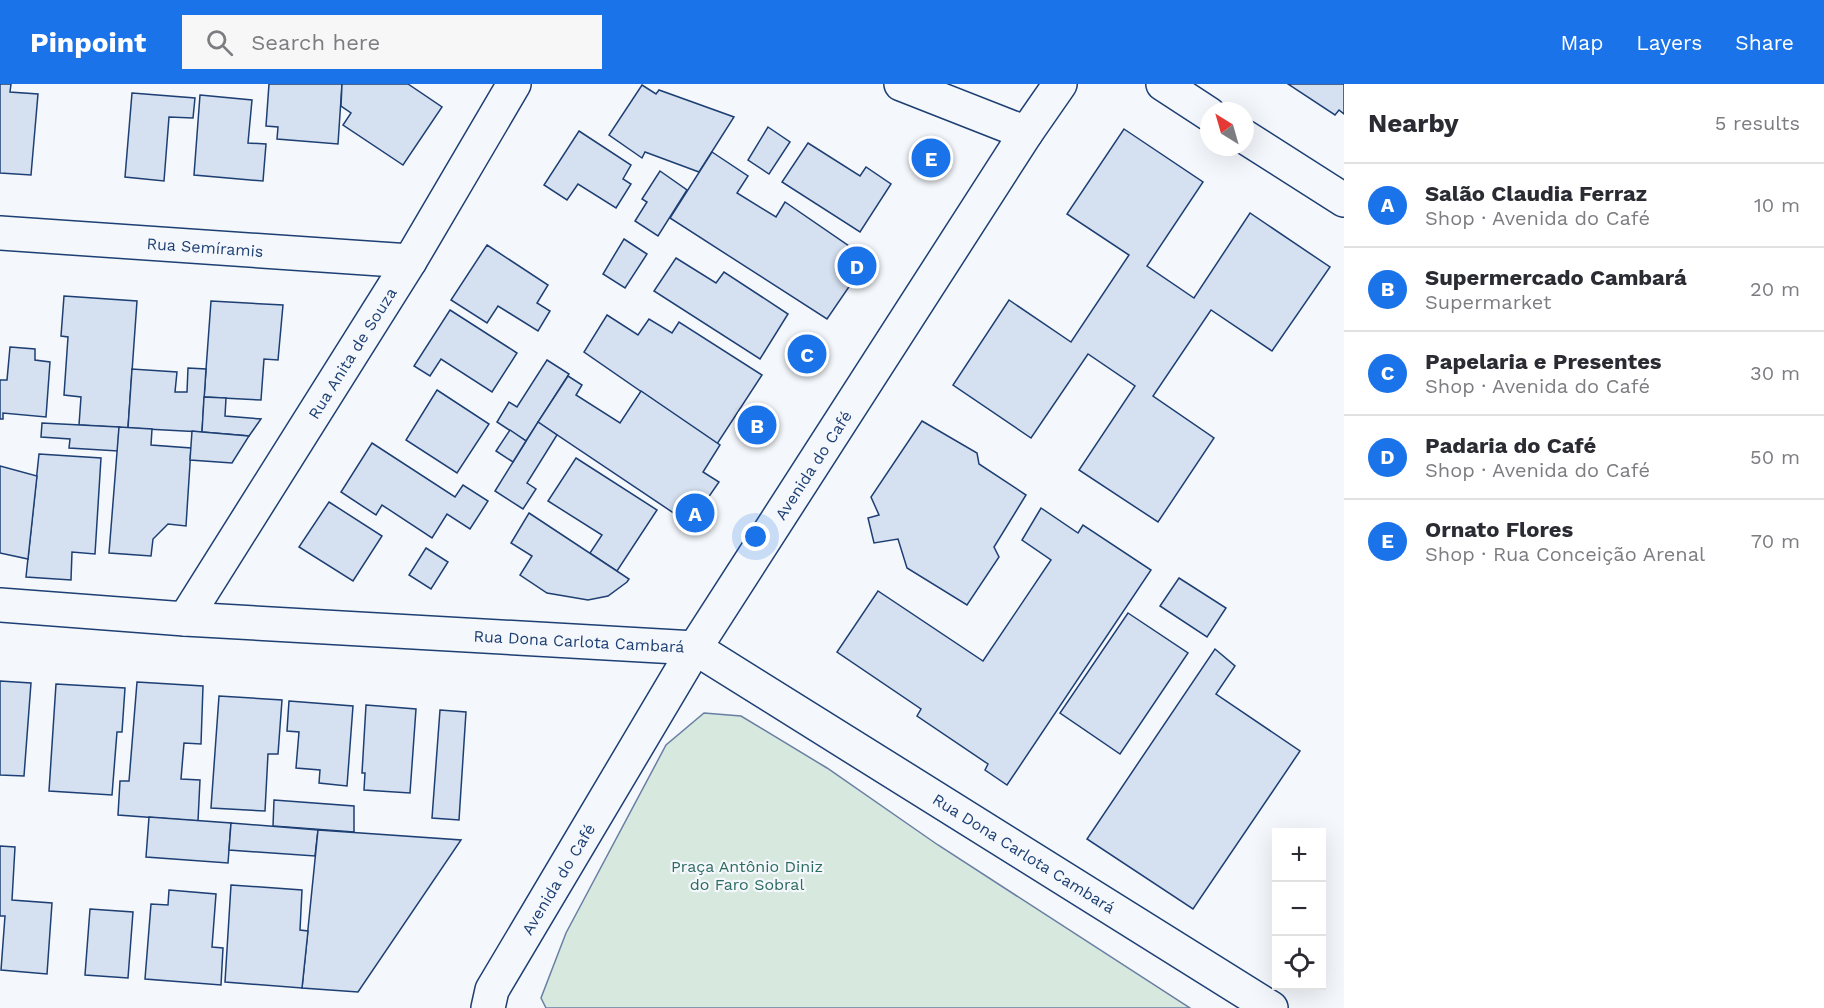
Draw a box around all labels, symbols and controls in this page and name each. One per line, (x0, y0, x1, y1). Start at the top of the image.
search box (182, 15, 602, 69)
text: Pinpoint (30, 26, 146, 59)
icon: search (203, 26, 236, 59)
text: Search here (251, 30, 380, 55)
text: Map (1560, 30, 1603, 55)
text: Layers (1636, 30, 1702, 55)
text: Share (1735, 30, 1794, 55)
north arrow (1200, 102, 1254, 156)
text: Nearby (1368, 108, 1459, 138)
text: 5 results (1715, 111, 1800, 135)
pin: E (912, 136, 950, 181)
text: Salão Claudia Ferraz (1425, 181, 1647, 206)
text: A (1381, 193, 1394, 217)
text: 10 m (1754, 193, 1800, 217)
text: Shop · Avenida do Café (1425, 206, 1650, 230)
street label: Rua Semíramis (146, 234, 264, 261)
pin: D (838, 244, 876, 288)
text: Supermercado Cambará (1425, 265, 1687, 290)
text: B (1381, 277, 1394, 301)
text: 20 m (1750, 277, 1800, 301)
street label: Rua Anita de Souza (304, 284, 401, 423)
text: Supermarket (1425, 290, 1551, 314)
pin: C (788, 332, 826, 376)
text: Papelaria e Presentes (1425, 349, 1662, 374)
text: C (1381, 361, 1394, 385)
text: 30 m (1750, 361, 1800, 385)
text: Shop · Avenida do Café (1425, 374, 1650, 398)
pin: B (738, 402, 777, 448)
street label: Avenida do Café (771, 407, 856, 523)
text: Padaria do Café (1425, 433, 1596, 458)
text: D (1380, 445, 1395, 469)
text: 50 m (1750, 445, 1800, 469)
text: Shop · Avenida do Café (1425, 458, 1650, 482)
pin: A (676, 490, 714, 536)
text: Ornato Flores (1425, 517, 1573, 542)
your location (741, 522, 770, 551)
text: E (1381, 529, 1394, 553)
text: 70 m (1751, 529, 1800, 553)
text: Shop · Rua Conceição Arenal (1425, 542, 1705, 566)
street label: Rua Dona Carlota Cambará (473, 626, 685, 657)
street label: Rua Dona Carlota Cambará (929, 789, 1118, 917)
street label: Avenida do Café (518, 820, 599, 938)
map controls (1272, 828, 1326, 990)
button: + (1272, 828, 1326, 882)
park label: Praça Antônio Diniz do Faro Sobral (671, 857, 823, 894)
button: − (1272, 882, 1326, 936)
button: locate (1272, 936, 1326, 990)

